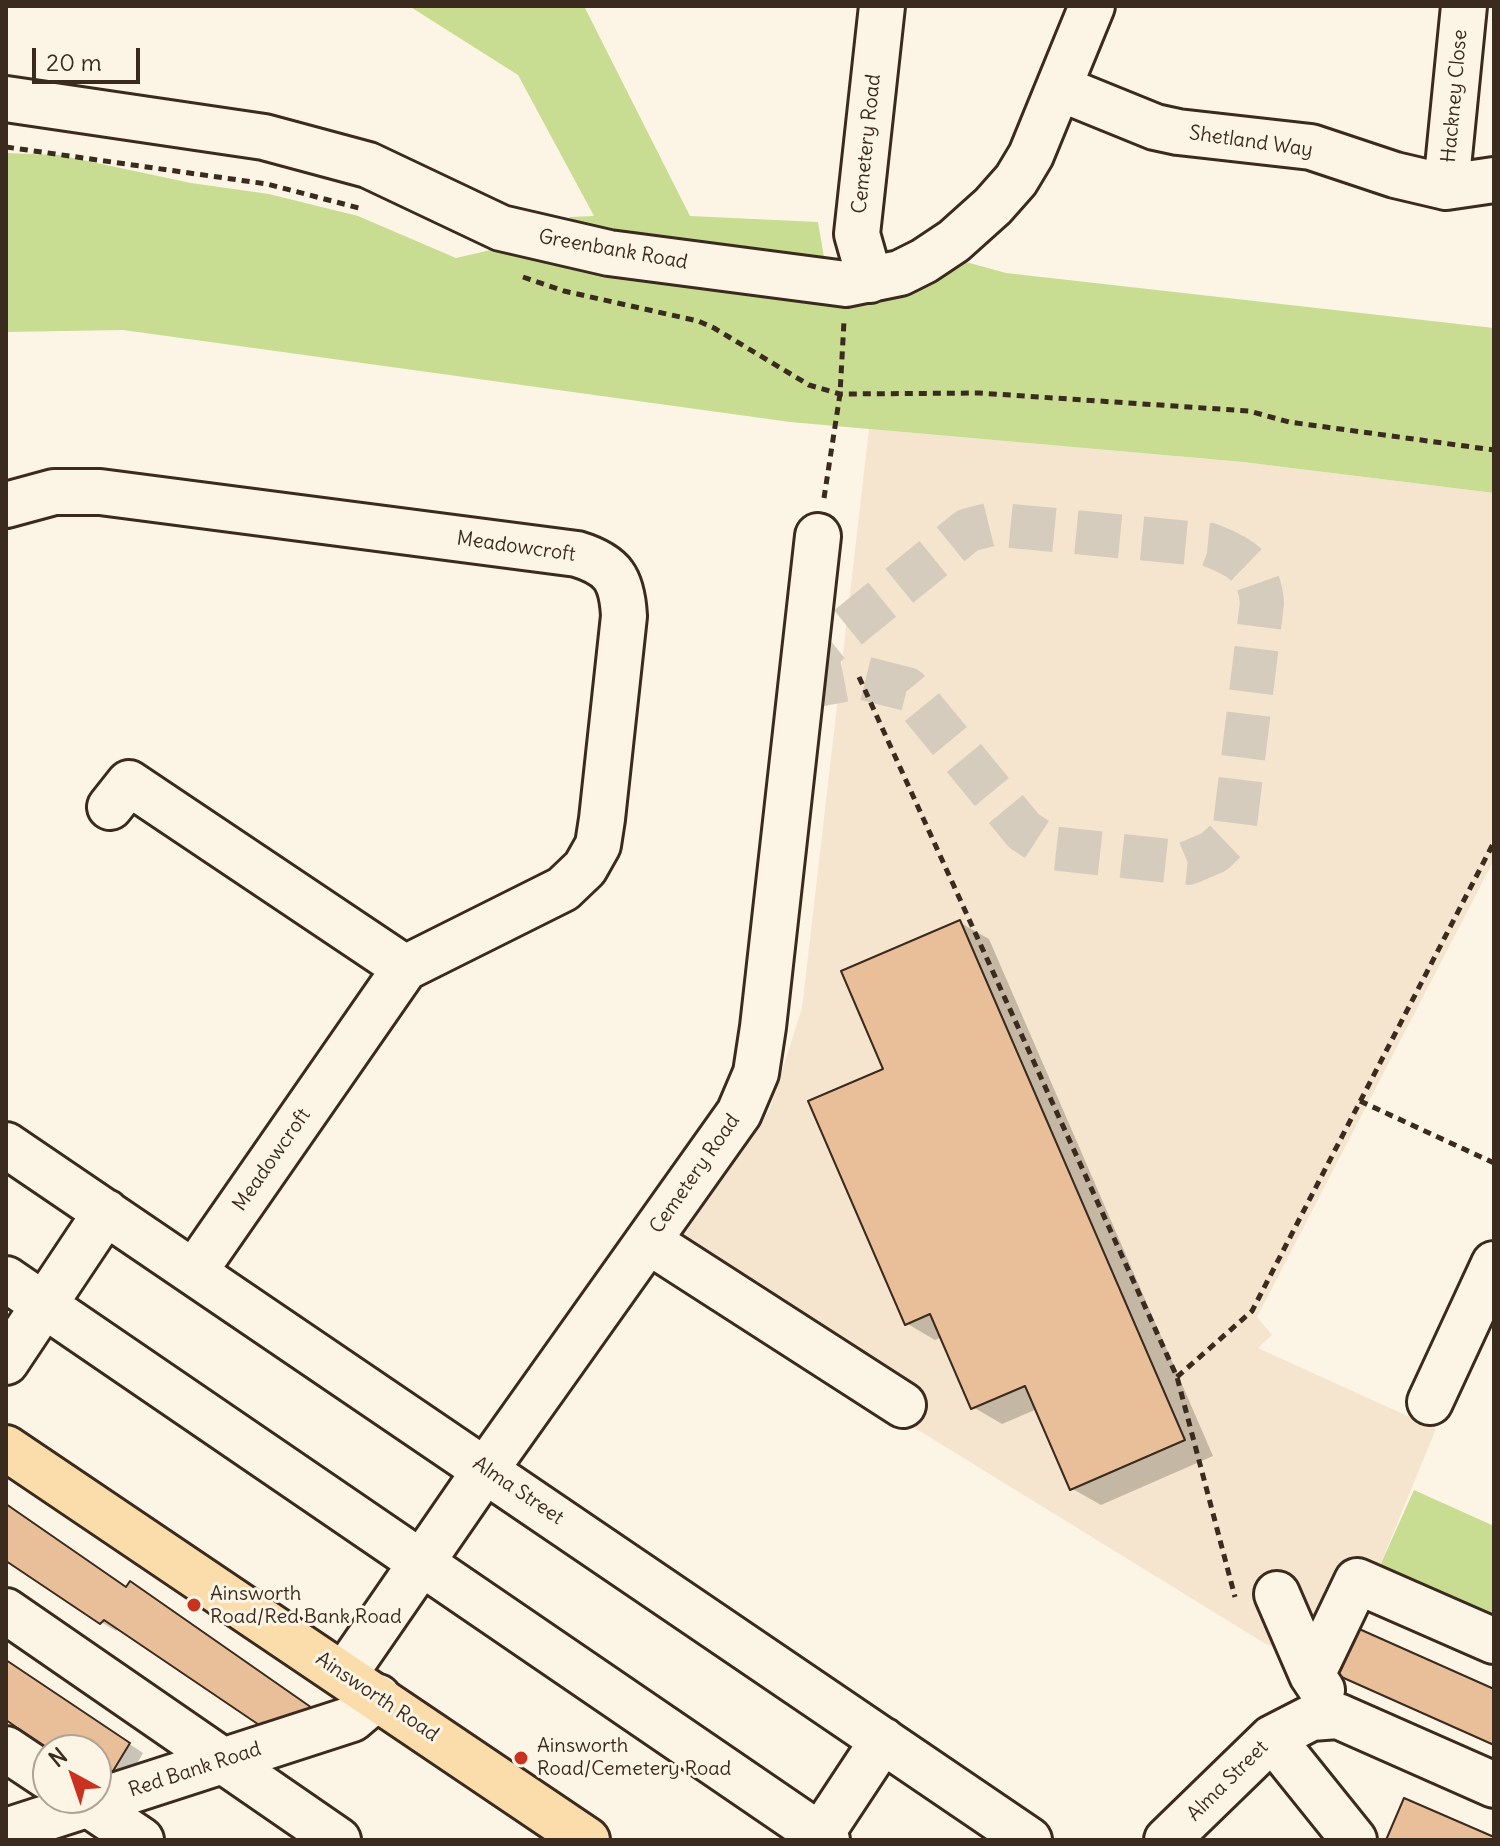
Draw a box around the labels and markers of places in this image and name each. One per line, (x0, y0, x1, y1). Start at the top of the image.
place label: Ainsworth Road/Red Bank Road (210, 1582, 402, 1629)
marker: Ainsworth Road/Red Bank Road (185, 1596, 203, 1614)
place label: Ainsworth Road/Cemetery Road (537, 1734, 731, 1781)
marker: Ainsworth Road/Cemetery Road (512, 1749, 530, 1767)

